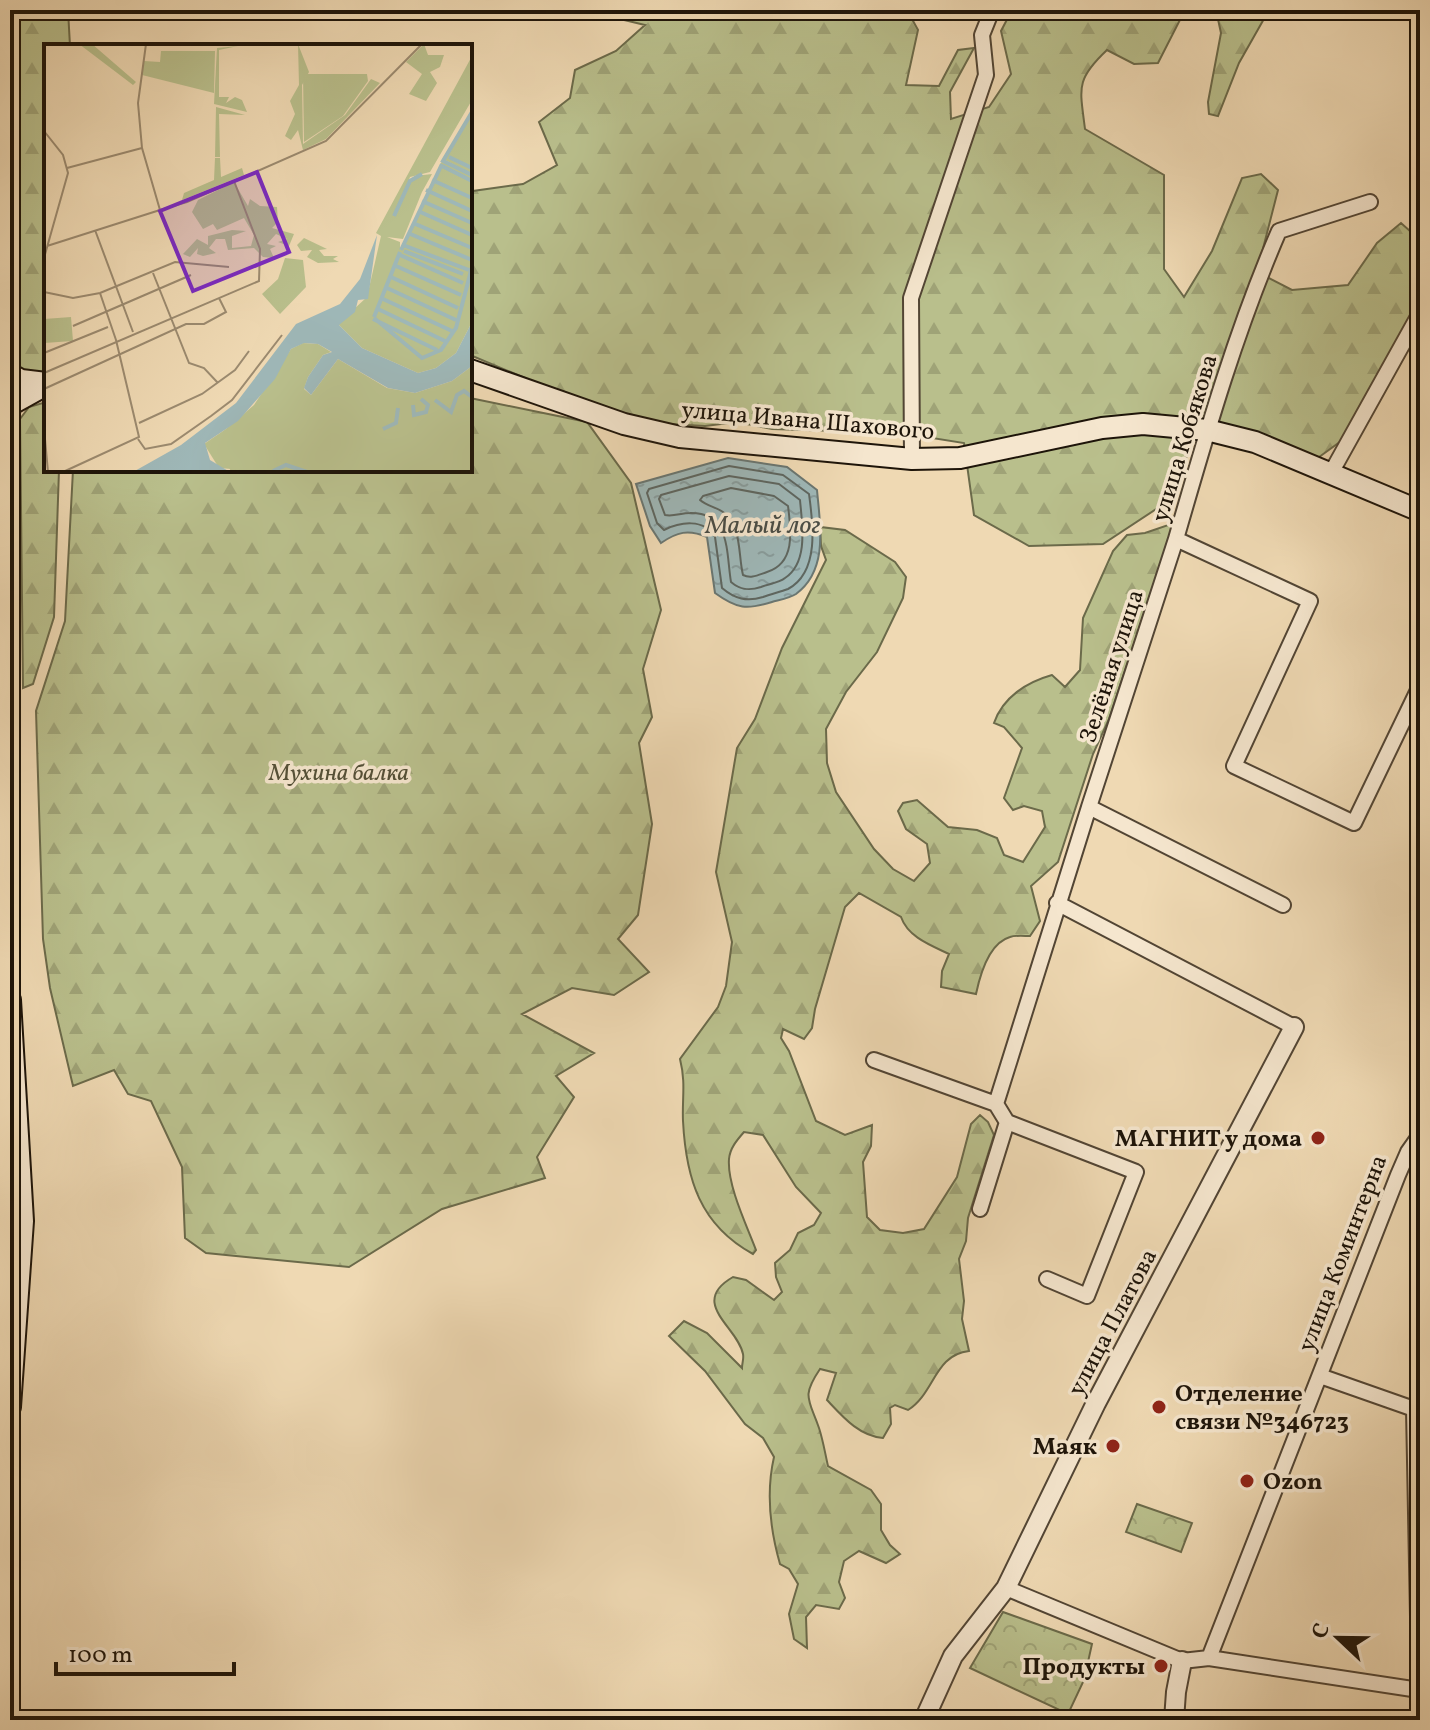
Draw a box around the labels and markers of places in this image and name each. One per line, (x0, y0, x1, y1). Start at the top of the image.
place label: МАГНИТ у дома (1115, 1123, 1302, 1157)
marker: МАГНИТ у дома (1309, 1129, 1327, 1147)
place label: Отделение связи №346723 (1175, 1378, 1349, 1440)
marker: Отделение связи №346723 (1150, 1398, 1168, 1416)
place label: Маяк (1033, 1431, 1097, 1465)
marker: Маяк (1104, 1437, 1122, 1455)
place label: Ozon (1263, 1466, 1323, 1500)
marker: Ozon (1238, 1472, 1256, 1490)
place label: Продукты (1022, 1651, 1145, 1685)
marker: Продукты (1152, 1657, 1170, 1675)

